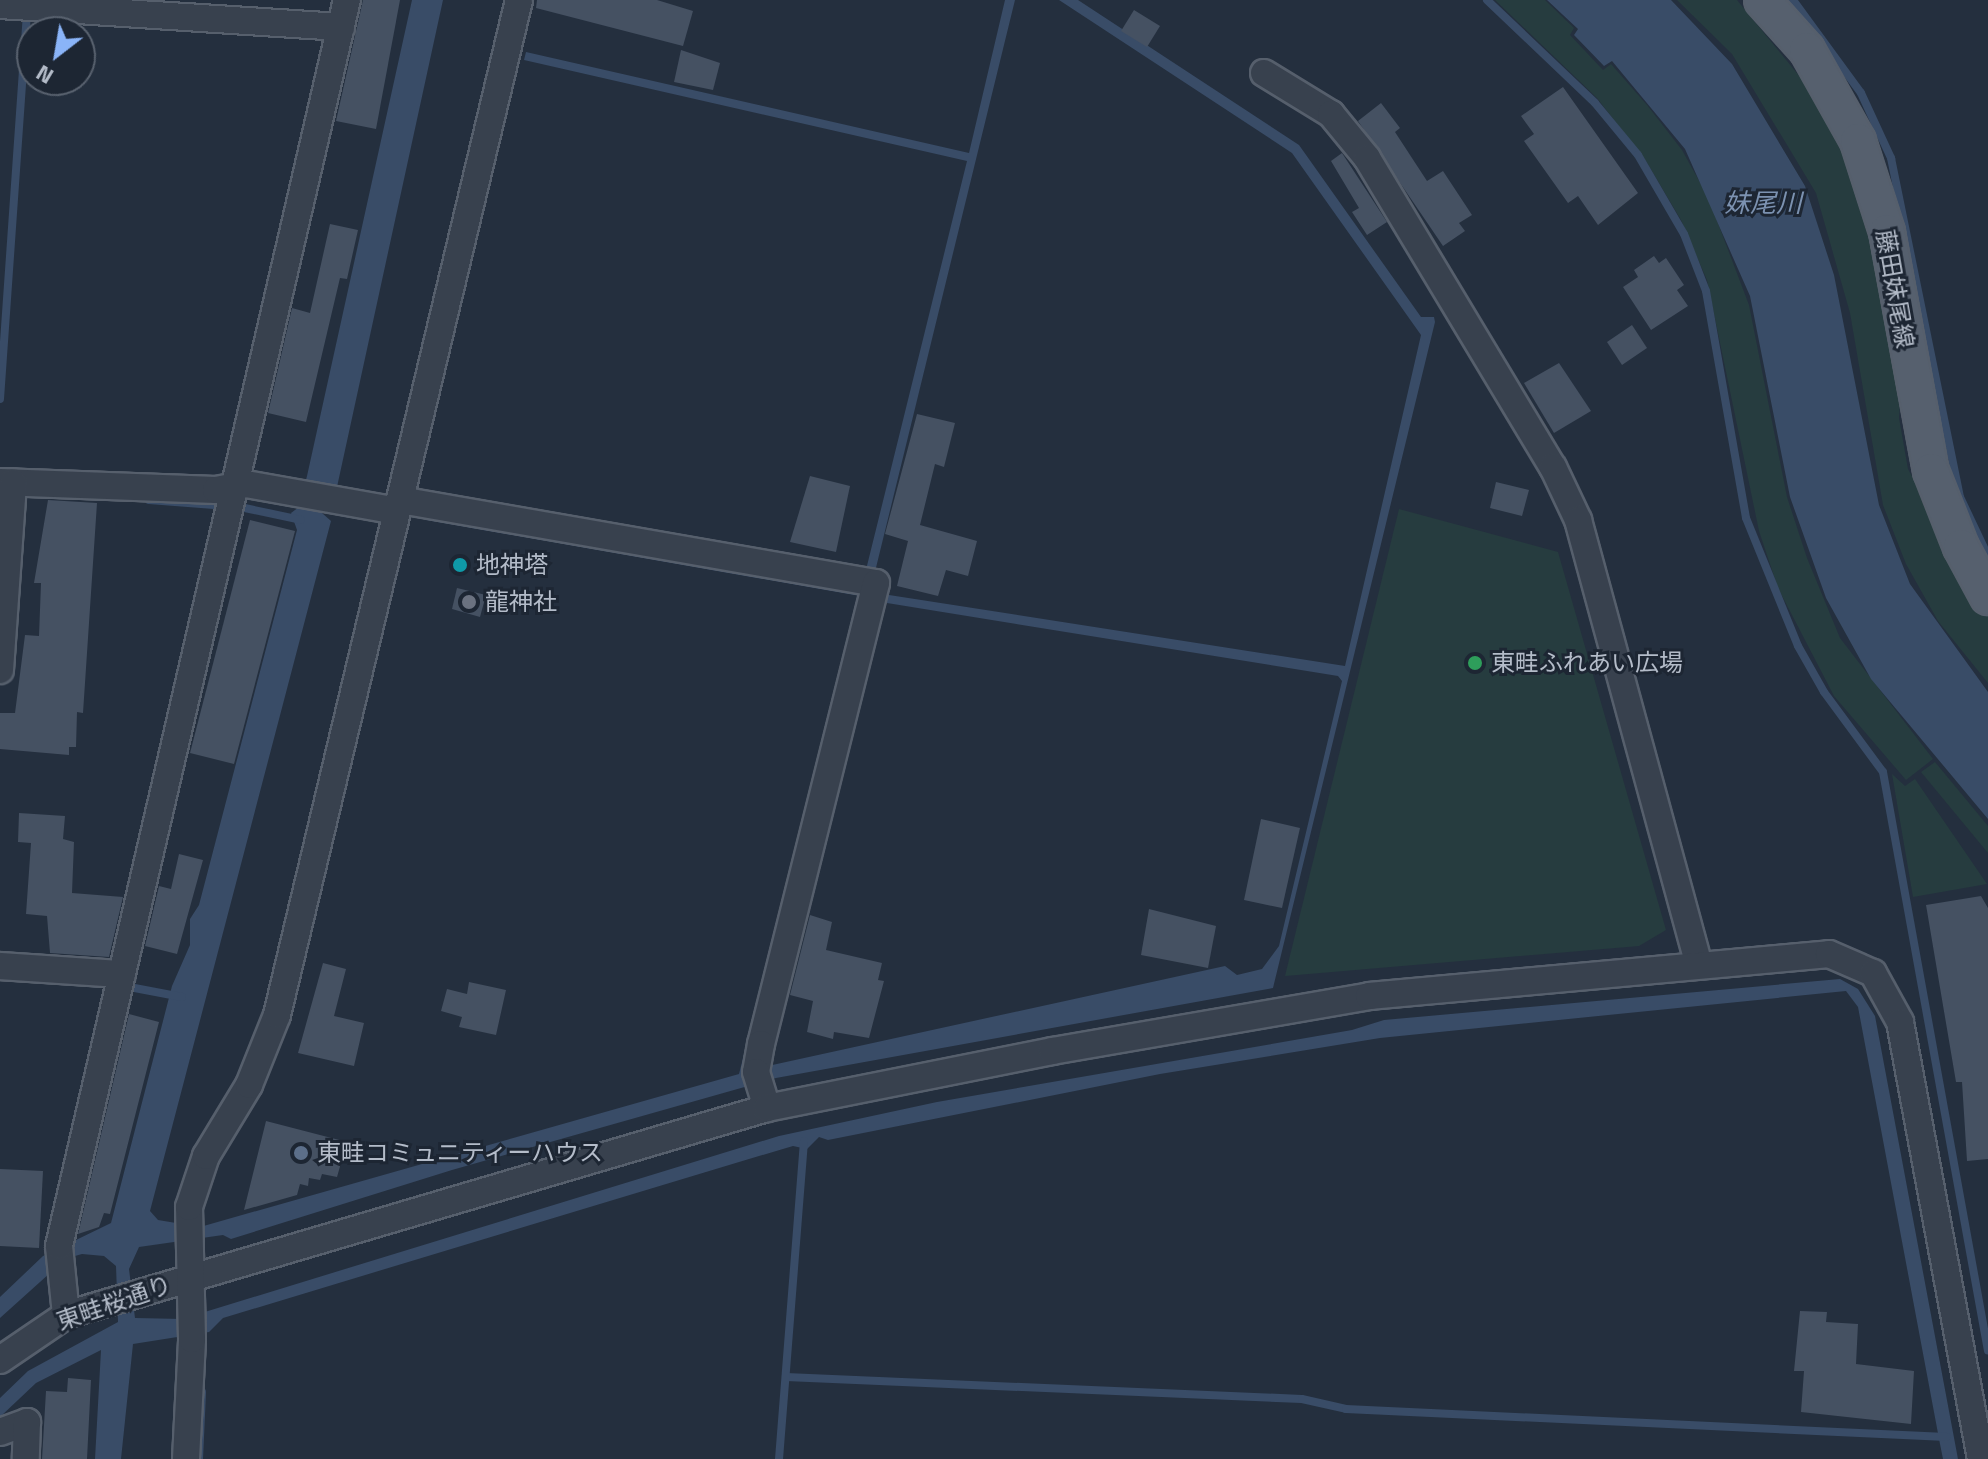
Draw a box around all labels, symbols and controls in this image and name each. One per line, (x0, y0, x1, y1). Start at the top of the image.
north arrow (16, 16, 96, 96)
text: N (29, 56, 60, 93)
water label: 妹尾川 (1724, 187, 1802, 219)
street label: 藤田妹尾線 (1870, 227, 1920, 351)
place label: 地神塔 (476, 551, 548, 579)
marker: 地神塔 (451, 556, 469, 574)
place label: 龍神社 (485, 588, 557, 616)
marker: 龍神社 (460, 593, 478, 611)
place label: 東畦ふれあい広場 (1491, 649, 1683, 677)
marker: 東畦ふれあい広場 (1466, 654, 1484, 672)
place label: 東畦コミュニティーハウス (317, 1139, 605, 1167)
marker: 東畦コミュニティーハウス (292, 1144, 310, 1162)
street label: 東畦桜通り (53, 1270, 175, 1336)

